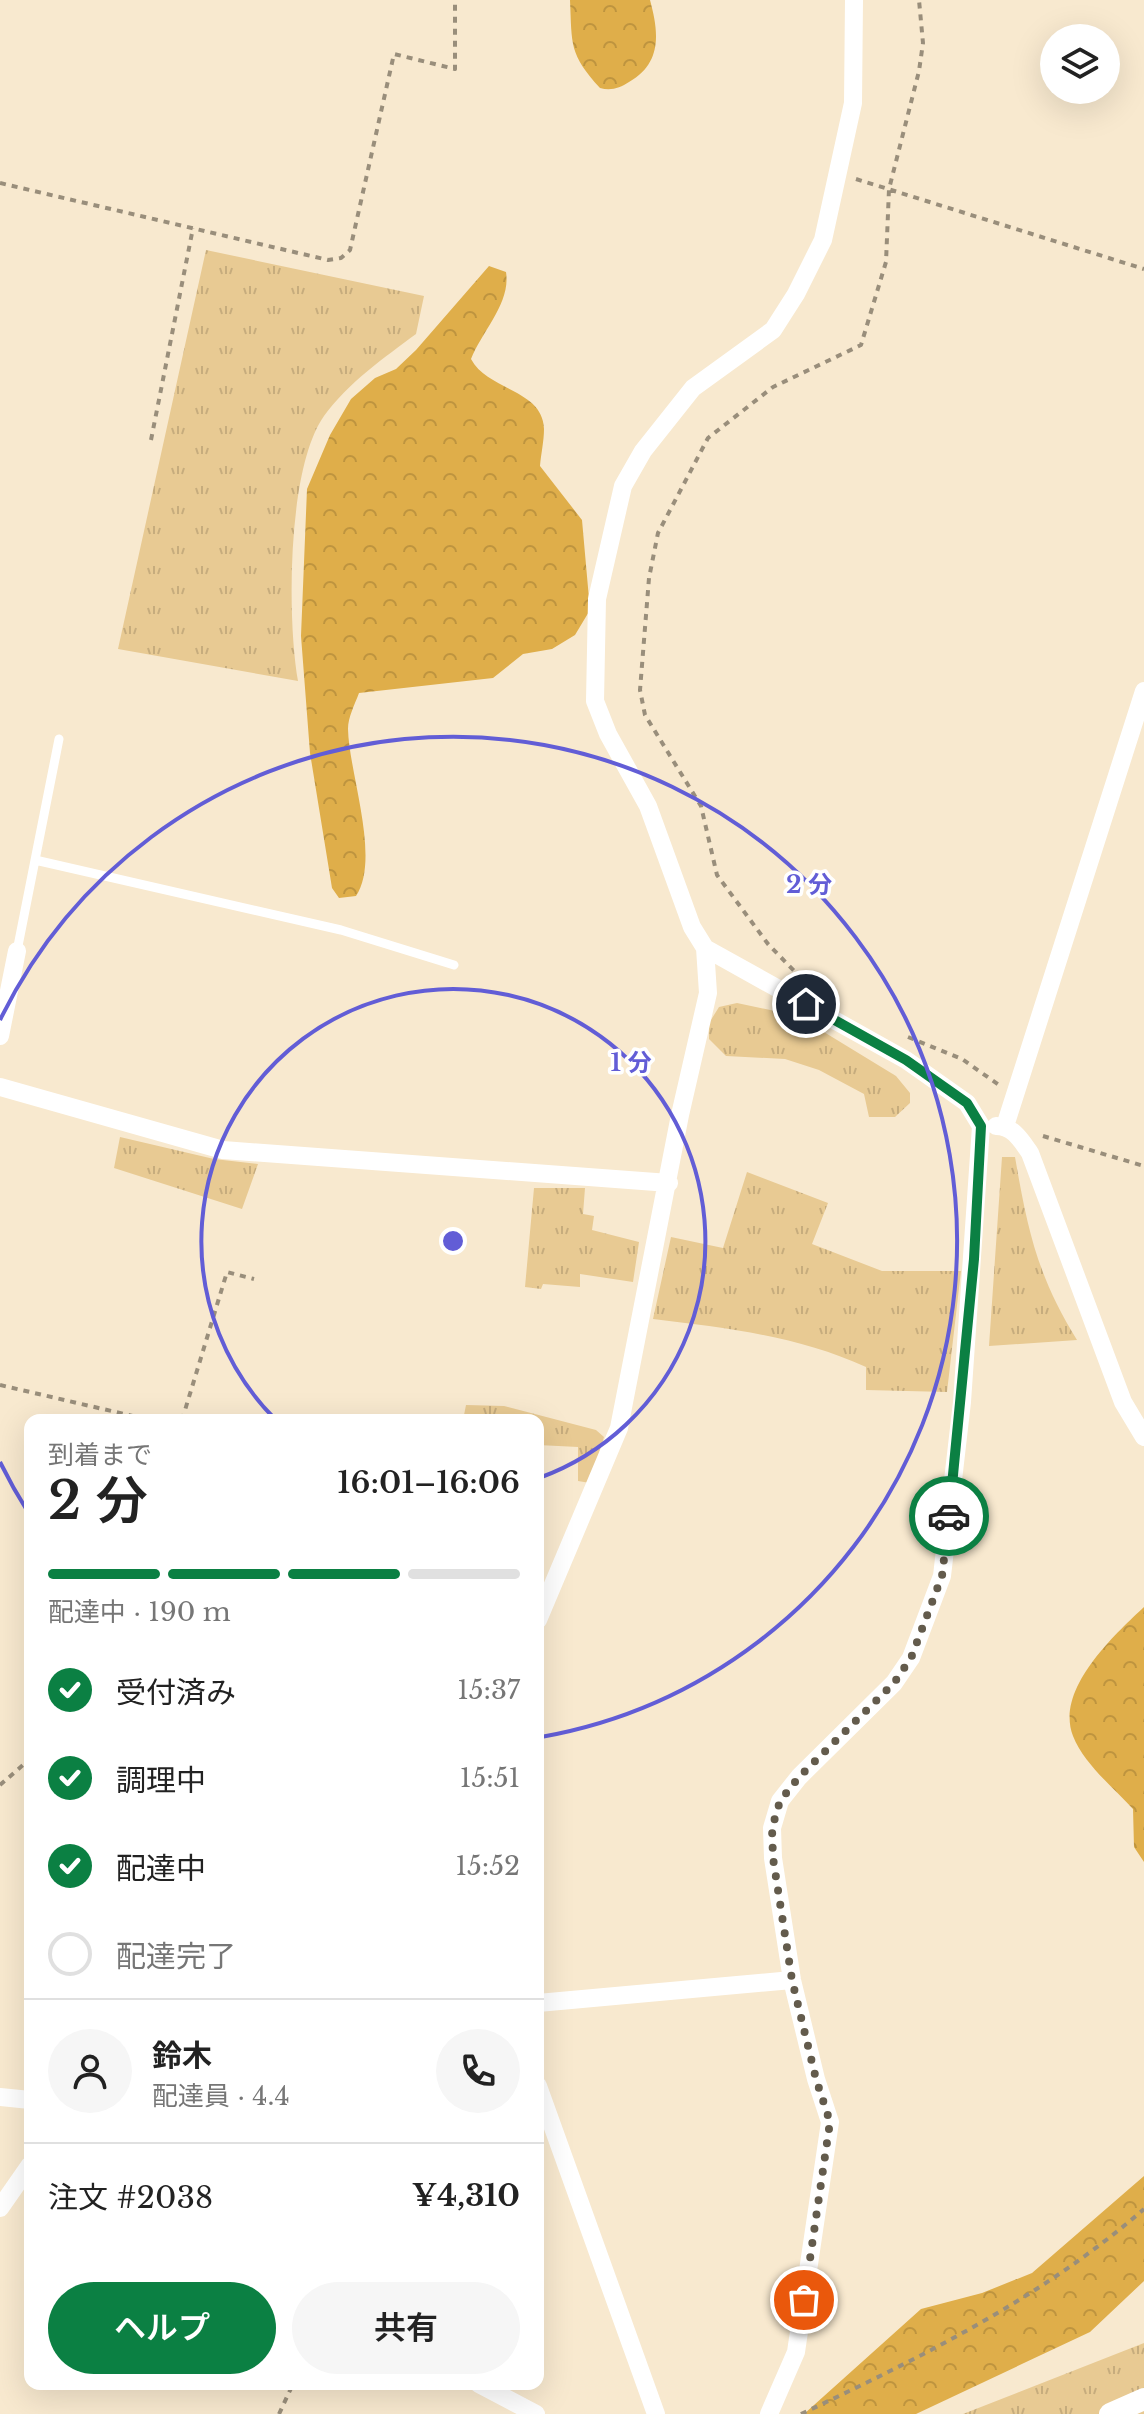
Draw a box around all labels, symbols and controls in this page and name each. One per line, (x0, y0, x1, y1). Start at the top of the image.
map controls (1040, 24, 1120, 104)
button: layers (1040, 24, 1120, 104)
text: 2 分 (786, 870, 832, 899)
pin (772, 970, 840, 1038)
icon: home (784, 982, 828, 1026)
text: 1 分 (611, 1048, 651, 1077)
centre of rings (439, 1227, 467, 1255)
text: 到着まで (48, 1439, 152, 1471)
text: 16:01–16:06 (337, 1464, 520, 1501)
text: 2 分 (48, 1469, 147, 1533)
courier (909, 1476, 989, 1556)
icon: car (927, 1494, 971, 1538)
text: 配達中 · 190 m (48, 1596, 231, 1628)
icon: check (48, 1668, 92, 1712)
text: 受付済み (116, 1674, 236, 1711)
text: 15:37 (457, 1674, 520, 1706)
icon: check (48, 1756, 92, 1800)
text: 調理中 (116, 1762, 206, 1799)
text: 15:51 (460, 1762, 520, 1794)
icon: check (48, 1844, 92, 1888)
text: 配達中 (116, 1850, 206, 1887)
text: 15:52 (455, 1850, 520, 1882)
text: 配達完了 (116, 1938, 236, 1975)
button: person (48, 2029, 132, 2113)
button: phone (436, 2029, 520, 2113)
text: 鈴木 (152, 2037, 212, 2074)
text: 配達員 · 4.4 (152, 2080, 290, 2112)
text: ¥4,310 (412, 2177, 520, 2214)
text: 注文 #2038 (48, 2179, 213, 2216)
pin (770, 2266, 838, 2334)
icon: bag (782, 2278, 826, 2322)
button: ヘルプ (48, 2282, 276, 2374)
button: 共有 (292, 2282, 520, 2374)

